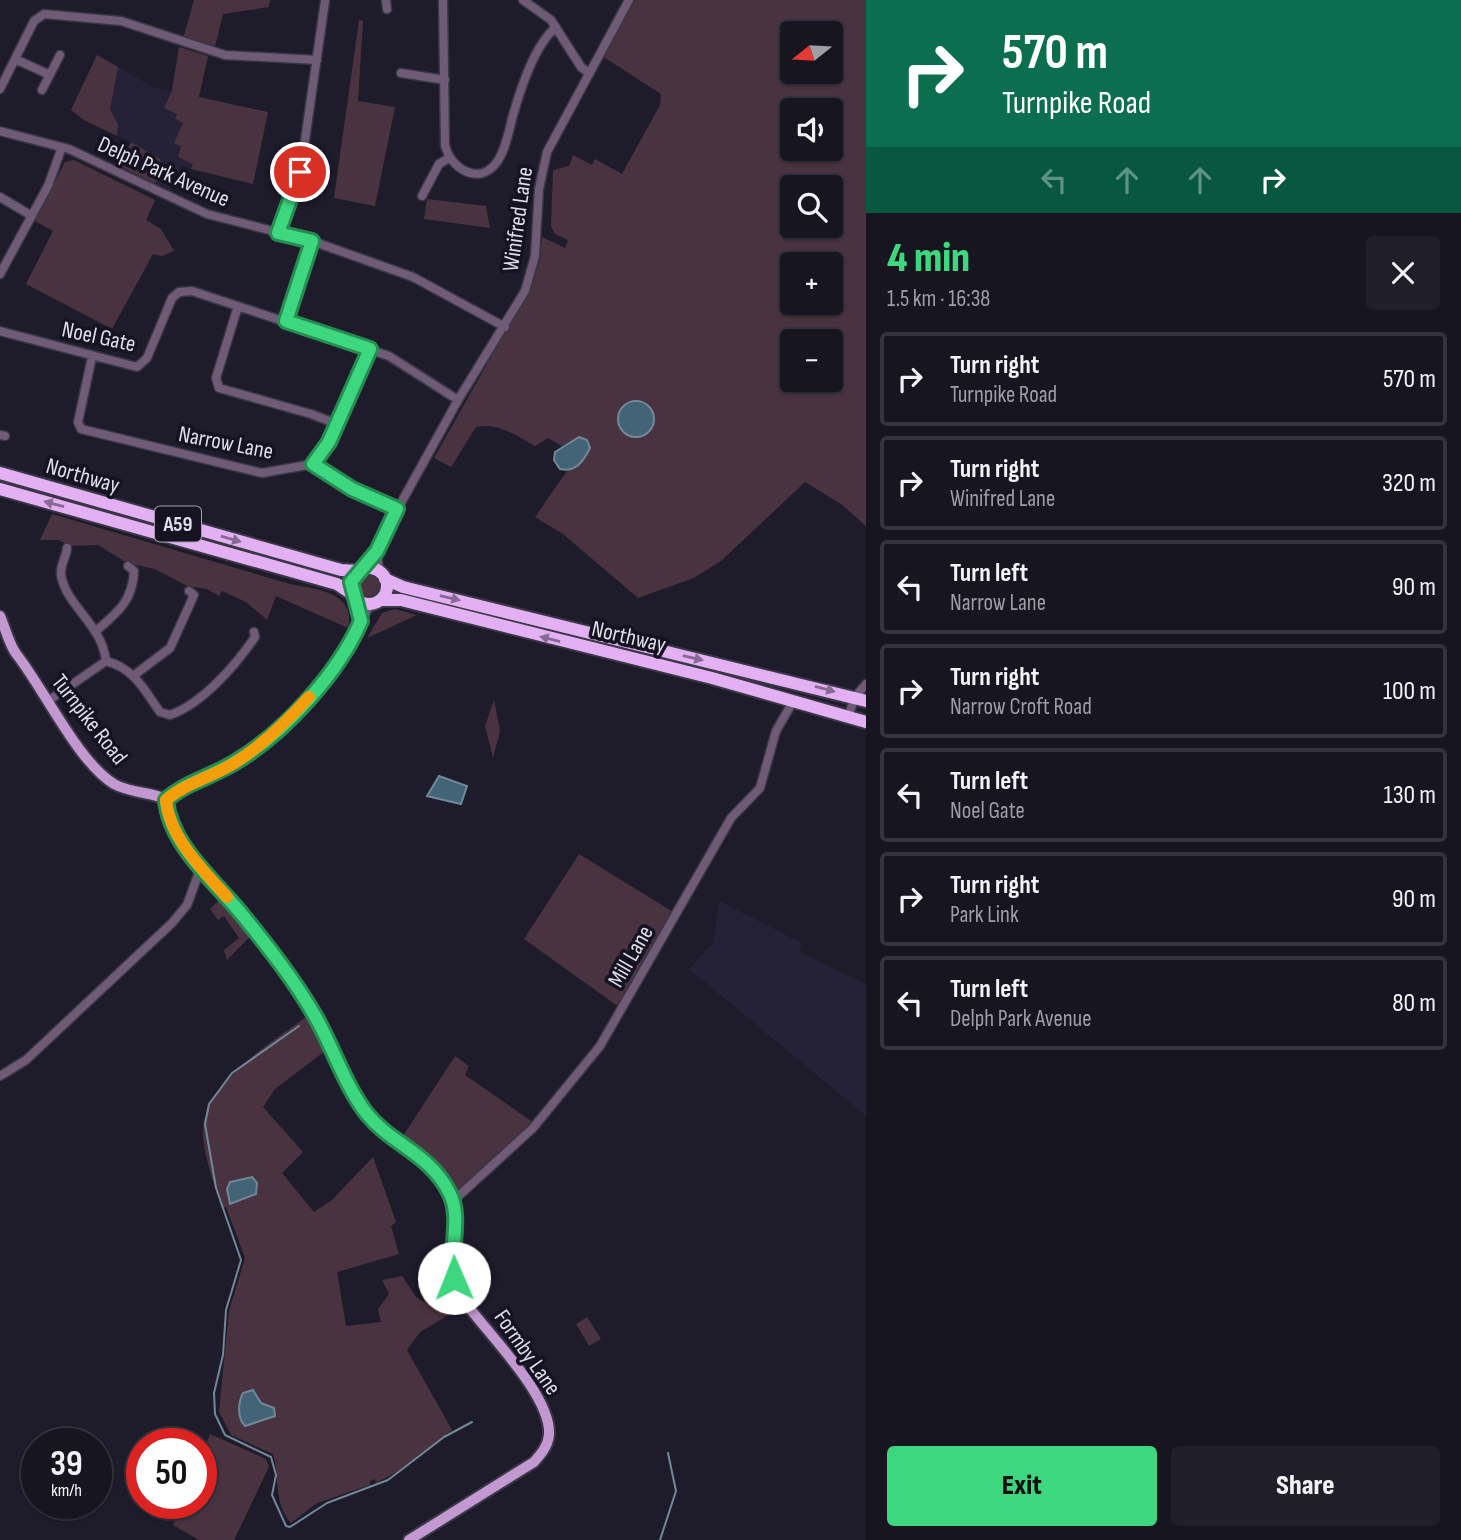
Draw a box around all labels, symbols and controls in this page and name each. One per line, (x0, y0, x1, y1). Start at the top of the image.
north arrow (780, 21, 844, 84)
map controls (780, 21, 843, 392)
text: 570 m (1002, 24, 1108, 83)
icon: right (887, 28, 978, 119)
text: Turnpike Road (1002, 84, 1151, 123)
button: sound (780, 98, 843, 161)
street label: Delph Park Avenue (93, 130, 234, 213)
pin (270, 142, 330, 202)
icon: arrive (281, 153, 319, 191)
icon: left (1035, 161, 1073, 199)
icon: ahead (1108, 161, 1146, 199)
icon: ahead (1181, 161, 1219, 199)
icon: right (1254, 161, 1292, 199)
street label: Winifred Lane (497, 165, 539, 273)
button: search (780, 175, 843, 238)
text: 4 min (887, 233, 970, 284)
button: close (1366, 236, 1440, 310)
button: + (780, 252, 843, 315)
text: 1.5 km · 16:38 (887, 285, 990, 313)
street label: Noel Gate (59, 316, 138, 358)
button: − (780, 329, 843, 392)
text: Turn right (950, 350, 1039, 381)
icon: right (891, 360, 929, 398)
text: 570 m (1383, 364, 1436, 395)
text: Turnpike Road (950, 381, 1057, 409)
street label: Narrow Lane (176, 420, 276, 466)
street label: Northway (43, 452, 123, 500)
text: Turn right (950, 454, 1039, 485)
icon: right (891, 464, 929, 502)
text: 320 m (1382, 468, 1436, 499)
text: Winifred Lane (950, 485, 1055, 513)
one-way arrow (43, 498, 64, 508)
road number: A59 (155, 506, 201, 542)
one-way arrow (220, 534, 242, 545)
text: Turn left (950, 558, 1028, 589)
icon: left (891, 568, 929, 606)
text: 90 m (1392, 572, 1436, 603)
text: Narrow Lane (950, 589, 1046, 617)
one-way arrow (440, 593, 462, 604)
street label: Northway (589, 615, 669, 659)
one-way arrow (539, 633, 561, 644)
one-way arrow (682, 652, 704, 663)
text: Turn right (950, 662, 1039, 693)
street label: Turnpike Road (45, 669, 133, 770)
icon: right (891, 672, 929, 710)
text: 100 m (1383, 676, 1436, 707)
one-way arrow (814, 684, 836, 695)
text: Narrow Croft Road (950, 693, 1092, 721)
text: Turn left (950, 766, 1028, 797)
icon: left (891, 776, 929, 814)
text: 130 m (1384, 780, 1436, 811)
text: Noel Gate (950, 797, 1025, 825)
text: Turn right (950, 870, 1039, 901)
icon: right (891, 880, 929, 918)
text: 90 m (1392, 884, 1436, 915)
text: Park Link (950, 901, 1019, 929)
street label: Mill Lane (602, 921, 660, 992)
text: Turn left (950, 974, 1028, 1005)
icon: left (891, 984, 929, 1022)
text: 80 m (1392, 988, 1436, 1019)
text: Delph Park Avenue (950, 1005, 1091, 1033)
position arrow (417, 1241, 491, 1315)
street label: Formby Lane (488, 1305, 567, 1401)
speed limit sign: 50 (126, 1428, 217, 1519)
text: 39 (50, 1443, 83, 1486)
button: Exit (887, 1446, 1157, 1526)
button: Share (1171, 1446, 1440, 1526)
text: km/h (51, 1480, 82, 1501)

